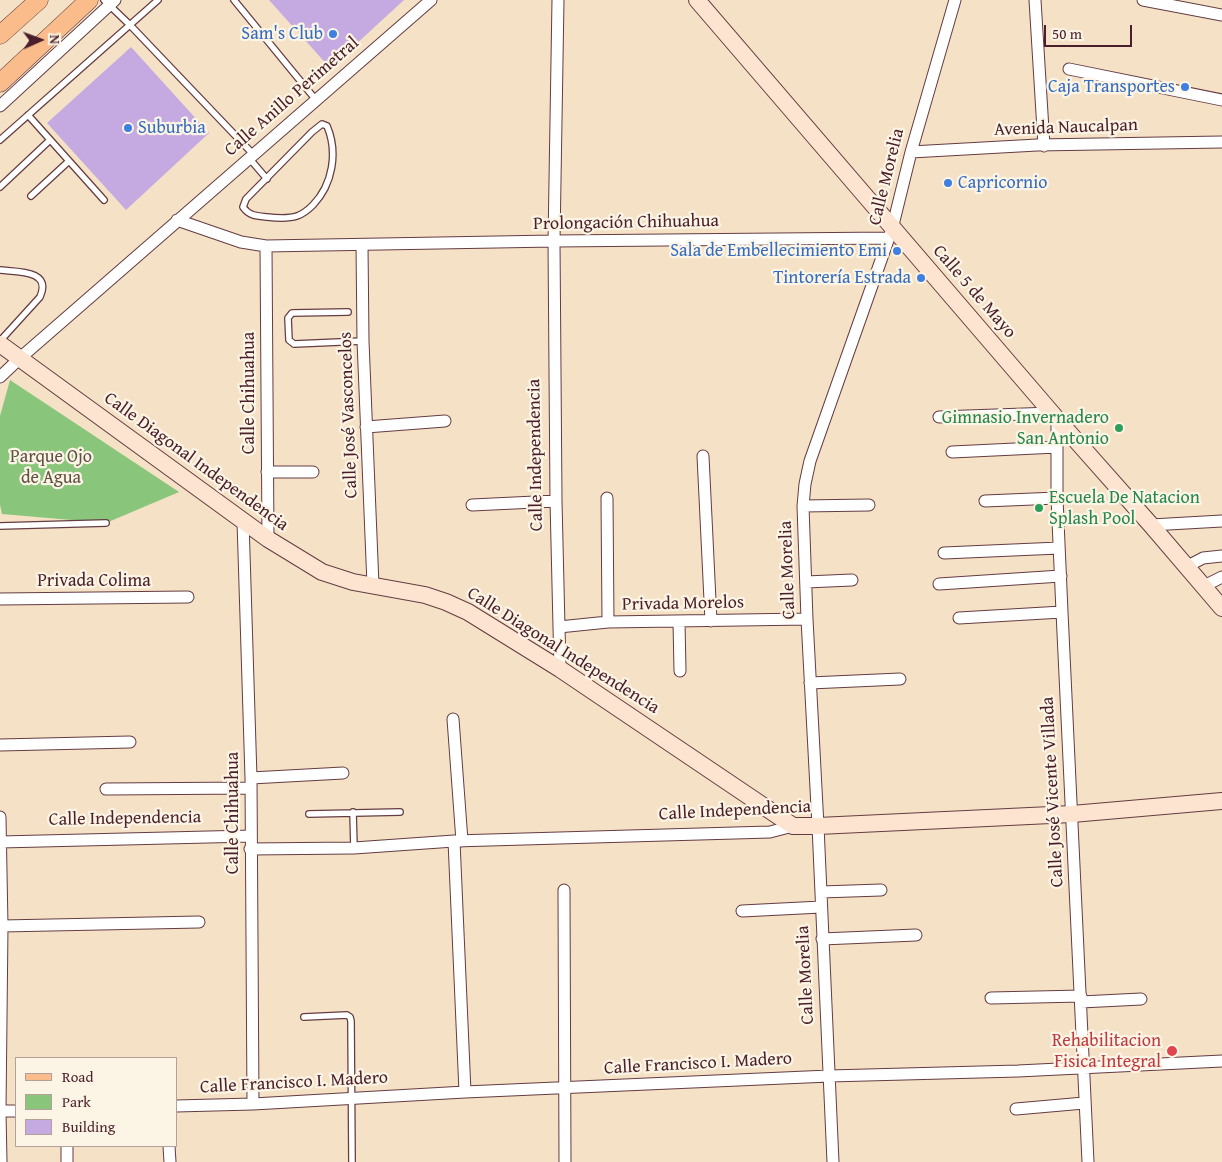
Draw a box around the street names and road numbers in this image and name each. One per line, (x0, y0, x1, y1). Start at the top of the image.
street label: Calle Anillo Perimetral (220, 33, 364, 161)
street label: Avenida Naucalpan (994, 115, 1138, 141)
street label: Calle Morelia (865, 126, 909, 228)
street label: Prolongación Chihuahua (533, 211, 719, 235)
street label: Calle 5 de Mayo (928, 241, 1020, 343)
street label: Calle José Vasconcelos (335, 331, 363, 499)
street label: Calle Chihuahua (238, 332, 260, 454)
street label: Calle Independencia (524, 379, 548, 531)
street label: Calle Diagonal Independencia (100, 388, 292, 536)
street label: Calle Morelia (775, 520, 801, 620)
street label: Privada Colima (37, 570, 151, 592)
street label: Calle Diagonal Independencia (463, 583, 663, 719)
street label: Privada Morelos (622, 592, 744, 616)
street label: Calle José Vicente Villada (1037, 696, 1069, 888)
street label: Calle Chihuahua (222, 752, 244, 874)
street label: Calle Independencia (658, 796, 812, 826)
street label: Calle Independencia (49, 807, 201, 831)
street label: Calle Morelia (793, 925, 819, 1025)
street label: Calle Francisco I. Madero (603, 1048, 793, 1080)
street label: Calle Francisco I. Madero (199, 1067, 389, 1099)

